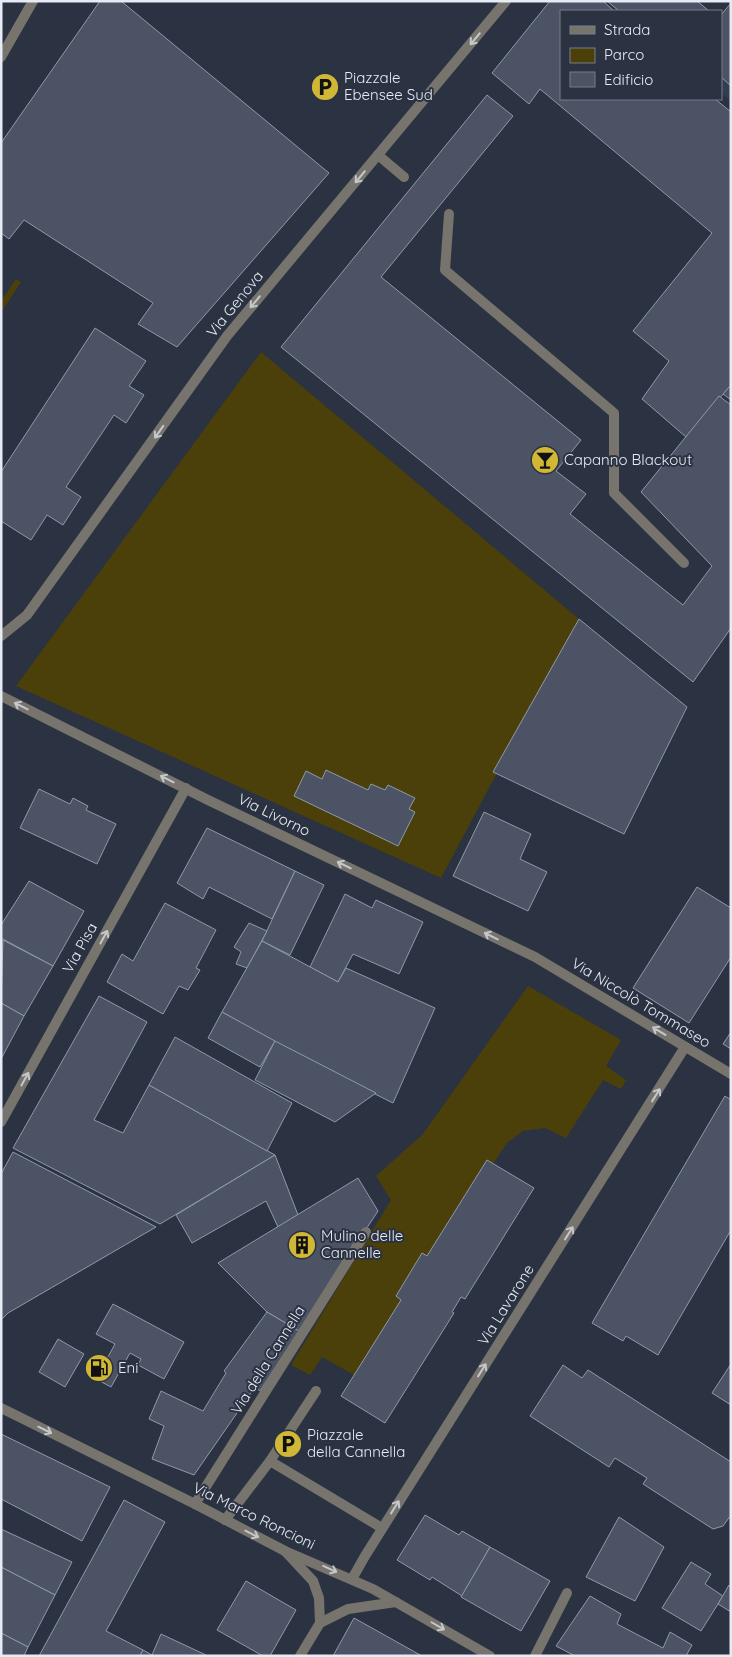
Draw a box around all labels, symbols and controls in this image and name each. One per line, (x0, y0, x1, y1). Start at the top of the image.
legend (560, 10, 722, 100)
text: Strada (604, 20, 650, 39)
one-way arrow (469, 32, 480, 45)
text: Parco (604, 45, 644, 64)
place label: Piazzale Ebensee Sud (344, 68, 433, 104)
text: Edificio (604, 70, 653, 89)
parking icon: Piazzale Ebensee Sud (310, 72, 340, 102)
one-way arrow (354, 170, 365, 183)
street label: Via Genova (202, 267, 267, 341)
one-way arrow (250, 295, 261, 308)
one-way arrow (154, 425, 164, 439)
bar icon: Capanno Blackout (530, 445, 560, 475)
place label: Capanno Blackout (564, 450, 692, 469)
one-way arrow (14, 701, 29, 711)
one-way arrow (160, 774, 175, 783)
street label: Via Livorno (235, 789, 313, 840)
one-way arrow (337, 860, 352, 870)
street label: Via Pisa (58, 919, 101, 976)
one-way arrow (99, 930, 109, 944)
one-way arrow (484, 930, 499, 940)
street label: Via Niccolò Tommaseo (568, 953, 714, 1052)
one-way arrow (652, 1026, 666, 1037)
one-way arrow (21, 1072, 30, 1087)
one-way arrow (651, 1089, 661, 1103)
place label: Mulino delle Cannelle (321, 1226, 403, 1262)
one-way arrow (564, 1226, 574, 1240)
building icon: Mulino delle Cannelle (287, 1230, 317, 1260)
street label: Via Lavarone (473, 1261, 538, 1349)
street label: Via della Cannella (226, 1302, 309, 1418)
fuel station icon: Eni (84, 1353, 114, 1383)
place label: Eni (118, 1358, 138, 1377)
one-way arrow (477, 1363, 487, 1377)
one-way arrow (37, 1425, 52, 1435)
place label: Piazzale della Cannella (307, 1425, 405, 1461)
parking icon: Piazzale della Cannella (273, 1429, 303, 1459)
street label: Via Marco Roncioni (190, 1478, 319, 1553)
one-way arrow (391, 1501, 401, 1515)
one-way arrow (245, 1529, 260, 1539)
one-way arrow (322, 1565, 337, 1575)
one-way arrow (431, 1621, 446, 1631)

